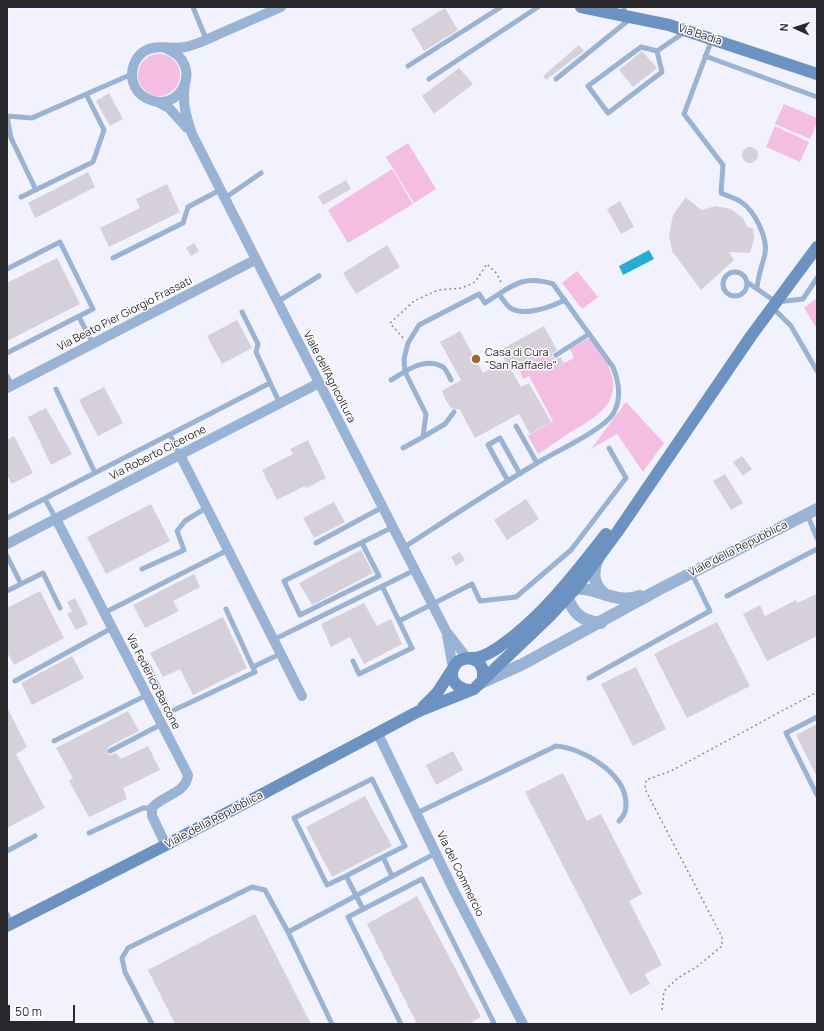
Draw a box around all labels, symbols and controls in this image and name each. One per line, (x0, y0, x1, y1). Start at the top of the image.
north arrow (776, 8, 816, 48)
street label: Via Badia (676, 22, 724, 48)
text: N (776, 23, 791, 32)
street label: Via Beato Pier Giorgio Frassati (55, 274, 195, 354)
street label: Viale dell'Agricoltura (300, 329, 358, 425)
place label: Casa di Cura "San Raffaele" (485, 346, 557, 372)
marker: Casa di Cura "San Raffaele" (470, 353, 482, 365)
street label: Via Roberto Cicerone (108, 423, 208, 483)
street label: Viale della Repubblica (686, 518, 790, 580)
street label: Via Federico Barcone (123, 632, 183, 732)
street label: Viale della Repubblica (163, 789, 265, 851)
street label: Via del Commercio (434, 829, 486, 919)
scale bar (10, 997, 77, 1023)
text: 50 m (15, 1003, 42, 1020)

